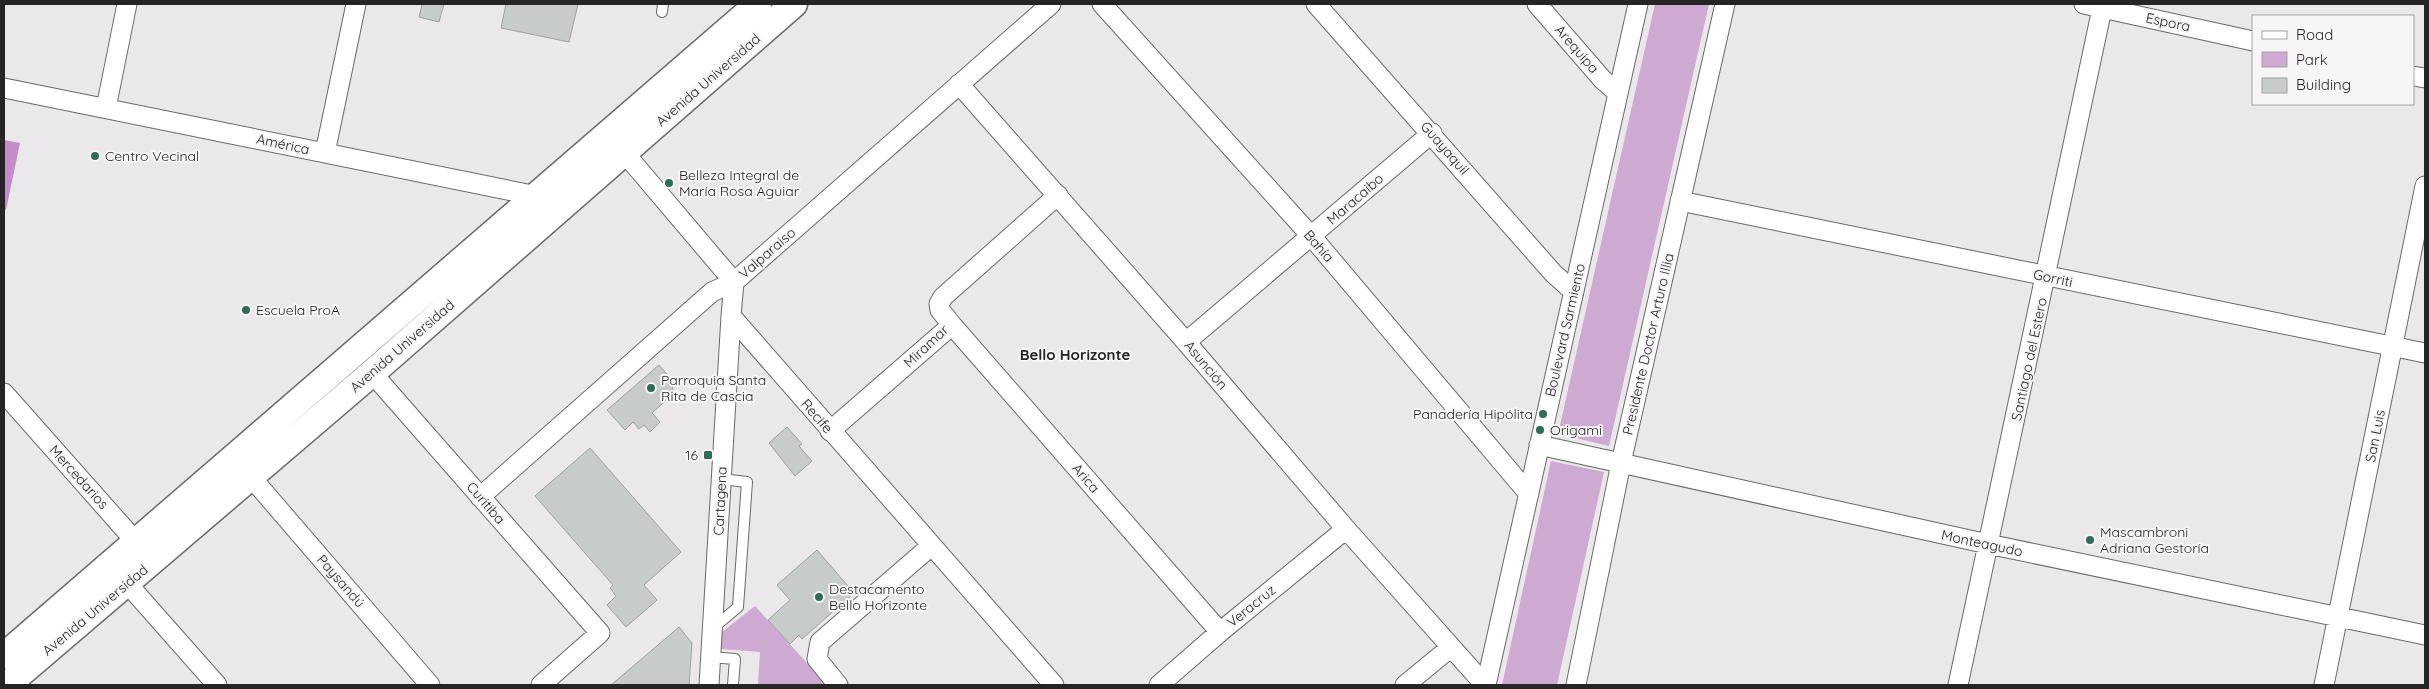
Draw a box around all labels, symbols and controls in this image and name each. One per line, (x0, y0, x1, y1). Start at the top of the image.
street label: Espora (2144, 9, 2192, 35)
legend (2252, 15, 2414, 105)
street label: Arequipa (1551, 21, 1603, 77)
text: Road (2296, 25, 2333, 44)
street label: Avenida Universidad (652, 30, 764, 130)
text: Park (2296, 50, 2328, 69)
text: Building (2296, 75, 2351, 94)
street label: Guayaquil (1417, 117, 1473, 179)
street label: América (255, 130, 311, 158)
place label: Centro Vecinal (105, 147, 199, 165)
marker: Centro Vecinal (89, 150, 101, 162)
place label: Belleza Integral de María Rosa Aguiar (679, 166, 800, 200)
street label: Maracaibo (1323, 169, 1387, 229)
marker: Belleza Integral de María Rosa Aguiar (663, 177, 675, 189)
street label: Valparaiso (735, 223, 799, 283)
street label: Bahía (1300, 226, 1338, 266)
street label: Presidente Doctor Arturo Illia (1618, 251, 1678, 437)
street label: Boulevard Sarmiento (1541, 262, 1589, 398)
street label: Gorriti (2032, 265, 2074, 291)
street label: Avenida Universidad (346, 296, 458, 396)
street label: Santiago del Estero (2007, 296, 2051, 422)
place label: Escuela ProA (256, 301, 340, 319)
marker: Escuela ProA (240, 304, 252, 316)
street label: Miramar (900, 320, 953, 371)
street label: Asunción (1180, 337, 1232, 393)
district label: Bello Horizonte (1020, 345, 1130, 364)
place label: Parroquia Santa Rita de Cascia (661, 371, 766, 405)
marker: Parroquia Santa Rita de Cascia (645, 382, 657, 394)
street label: Recife (797, 395, 837, 437)
place label: Panadería Hipólita (1413, 405, 1533, 423)
marker: Panadería Hipólita (1537, 408, 1549, 420)
street label: San Luis (2361, 408, 2389, 464)
place label: Origami (1550, 421, 1602, 439)
marker: Origami (1534, 424, 1546, 436)
street label: Mercedarios (46, 441, 112, 513)
place label: 16 (685, 446, 698, 464)
marker: 16 (702, 449, 714, 461)
street label: Arica (1068, 460, 1104, 496)
street label: Cartagena (709, 466, 731, 536)
street label: Curitiba (463, 478, 509, 528)
place label: Mascambroni Adriana Gestoría (2100, 523, 2209, 557)
street label: Monteagudo (1940, 526, 2024, 560)
marker: Mascambroni Adriana Gestoría (2084, 534, 2096, 546)
street label: Paysandú (313, 551, 369, 611)
street label: Avenida Universidad (38, 561, 152, 659)
place label: Destacamento Bello Horizonte (829, 580, 927, 614)
street label: Veracruz (1223, 581, 1279, 631)
marker: Destacamento Bello Horizonte (813, 591, 825, 603)

